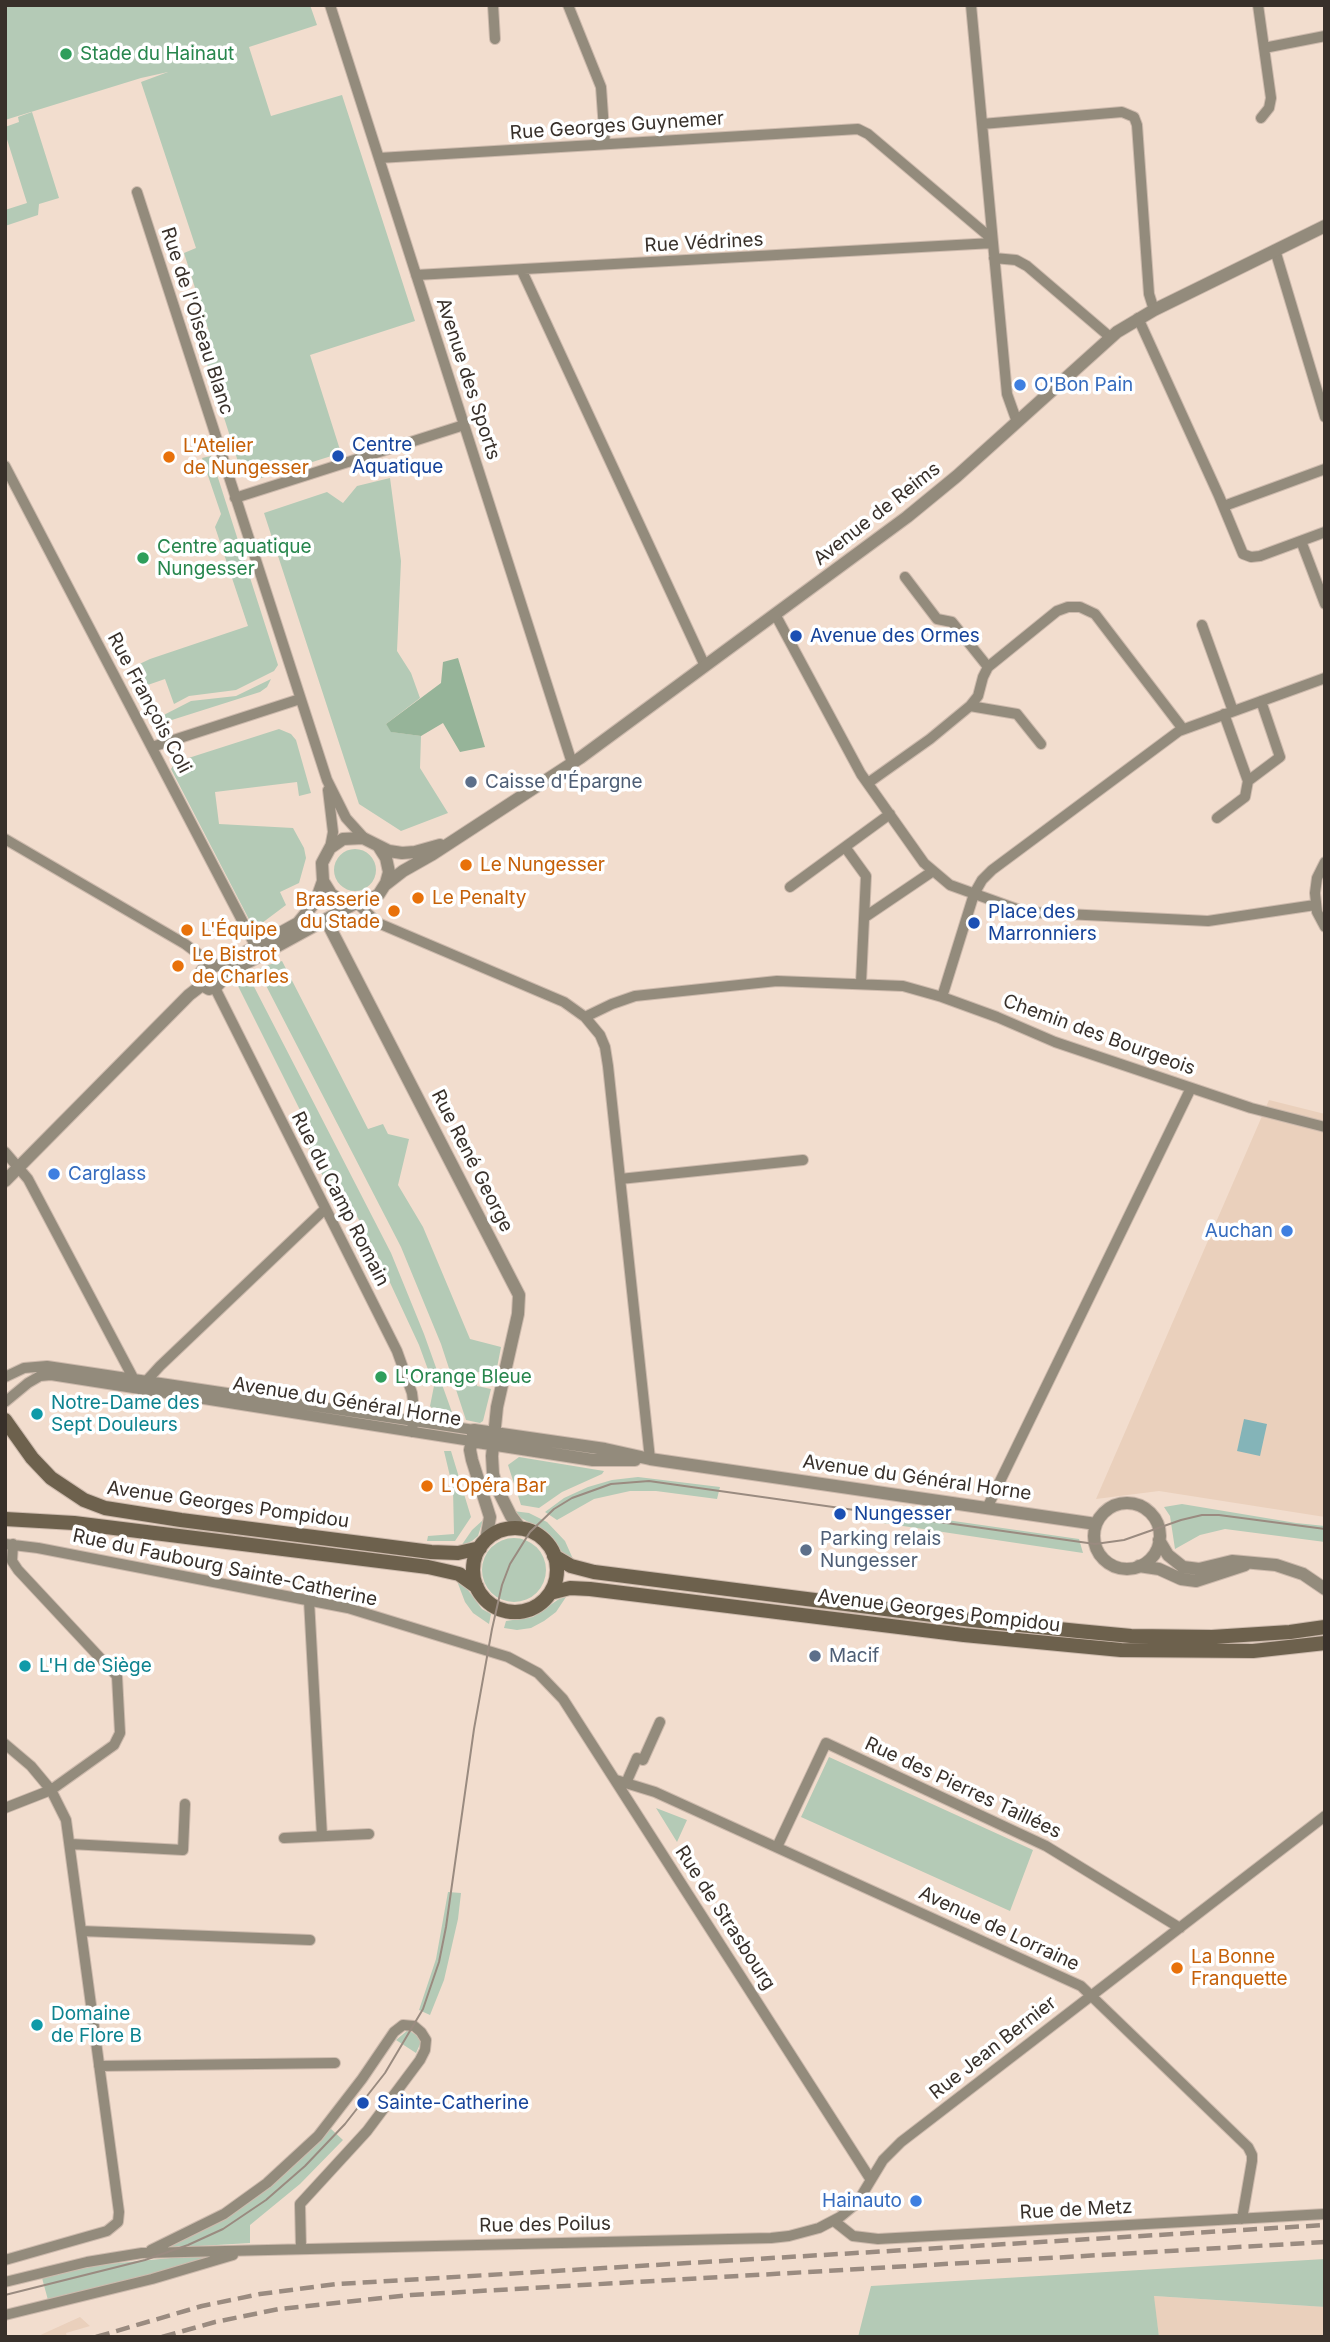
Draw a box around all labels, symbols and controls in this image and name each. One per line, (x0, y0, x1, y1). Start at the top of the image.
place label: Stade du Hainaut (80, 43, 234, 65)
marker: Stade du Hainaut (58, 46, 74, 62)
street label: Rue Georges Guynemer (509, 107, 725, 145)
street label: Rue de l'Oiseau Blanc (156, 224, 238, 418)
street label: Rue Védrines (644, 228, 764, 258)
street label: Avenue des Sports (431, 295, 505, 463)
place label: O'Bon Pain (1034, 374, 1133, 396)
marker: O'Bon Pain (1012, 377, 1028, 393)
place label: Centre Aquatique (352, 434, 443, 478)
place label: L'Atelier de Nungesser (183, 435, 309, 479)
marker: Centre Aquatique (330, 448, 346, 464)
marker: L'Atelier de Nungesser (161, 449, 177, 465)
street label: Avenue de Reims (809, 457, 945, 571)
place label: Centre aquatique Nungesser (157, 536, 312, 580)
marker: Centre aquatique Nungesser (135, 550, 151, 566)
place label: Avenue des Ormes (810, 625, 980, 647)
marker: Avenue des Ormes (788, 628, 804, 644)
street label: Rue François Coli (102, 629, 196, 777)
place label: Caisse d'Épargne (485, 771, 643, 793)
marker: Caisse d'Épargne (463, 774, 479, 790)
place label: Le Nungesser (480, 854, 605, 876)
marker: Le Nungesser (458, 857, 474, 873)
place label: Le Penalty (432, 887, 526, 909)
place label: Brasserie du Stade (295, 889, 380, 933)
marker: Le Penalty (410, 890, 426, 906)
place label: Place des Marronniers (988, 901, 1097, 945)
marker: Brasserie du Stade (386, 903, 402, 919)
marker: Place des Marronniers (966, 915, 982, 931)
place label: L'Équipe (201, 919, 277, 941)
marker: L'Équipe (179, 922, 195, 938)
place label: Le Bistrot de Charles (192, 944, 289, 988)
marker: Le Bistrot de Charles (170, 958, 186, 974)
street label: Chemin des Bourgeois (1000, 990, 1198, 1080)
street label: Rue René George (426, 1086, 518, 1236)
street label: Rue du Camp Romain (286, 1108, 394, 1290)
place label: Carglass (68, 1163, 146, 1185)
marker: Carglass (46, 1166, 62, 1182)
place label: Auchan (1205, 1220, 1273, 1242)
marker: Auchan (1279, 1223, 1295, 1239)
place label: L'Orange Bleue (395, 1366, 532, 1388)
marker: L'Orange Bleue (373, 1369, 389, 1385)
street label: Avenue du Général Horne (231, 1373, 463, 1431)
place label: Notre-Dame des Sept Douleurs (51, 1392, 200, 1436)
marker: Notre-Dame des Sept Douleurs (29, 1406, 45, 1422)
street label: Avenue du Général Horne (801, 1451, 1033, 1505)
place label: L'Opéra Bar (441, 1475, 546, 1497)
street label: Avenue Georges Pompidou (105, 1477, 351, 1533)
marker: L'Opéra Bar (419, 1478, 435, 1494)
place label: Nungesser (854, 1503, 952, 1525)
marker: Nungesser (832, 1506, 848, 1522)
street label: Rue du Faubourg Sainte-Catherine (71, 1525, 379, 1611)
place label: Parking relais Nungesser (820, 1528, 941, 1572)
marker: Parking relais Nungesser (798, 1542, 814, 1558)
street label: Avenue Georges Pompidou (816, 1585, 1062, 1637)
place label: Macif (829, 1645, 879, 1667)
marker: Macif (807, 1648, 823, 1664)
place label: L'H de Siège (39, 1655, 152, 1677)
marker: L'H de Siège (17, 1658, 33, 1674)
street label: Rue des Pierres Taillées (861, 1732, 1065, 1844)
street label: Rue de Strasbourg (670, 1842, 780, 1994)
street label: Avenue de Lorraine (915, 1882, 1083, 1976)
place label: La Bonne Franquette (1191, 1946, 1288, 1990)
marker: La Bonne Franquette (1169, 1960, 1185, 1976)
street label: Rue Jean Bernier (925, 1992, 1061, 2104)
place label: Domaine de Flore B (51, 2003, 142, 2047)
marker: Domaine de Flore B (29, 2017, 45, 2033)
place label: Sainte-Catherine (377, 2092, 529, 2114)
marker: Sainte-Catherine (355, 2095, 371, 2111)
place label: Hainauto (822, 2190, 902, 2212)
marker: Hainauto (908, 2193, 924, 2209)
street label: Rue de Metz (1019, 2196, 1133, 2224)
street label: Rue des Poilus (479, 2212, 611, 2238)

